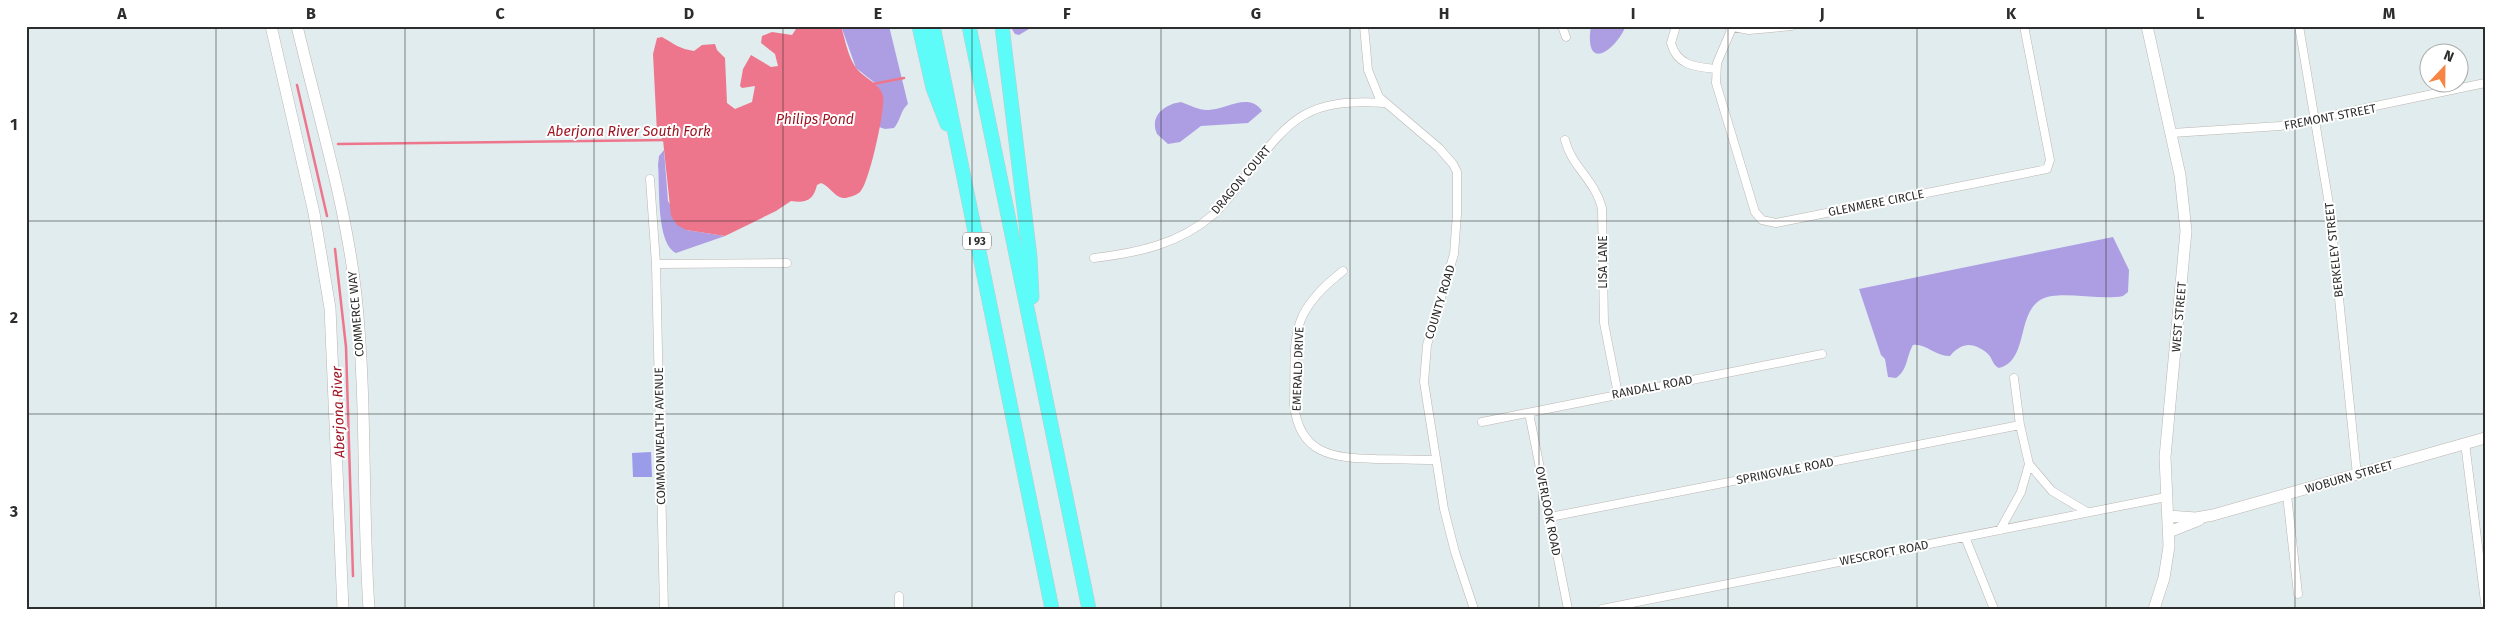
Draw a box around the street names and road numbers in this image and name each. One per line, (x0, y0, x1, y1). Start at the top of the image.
street label: FREMONT STREET (2283, 101, 2378, 133)
street label: DRAGON COURT (1208, 142, 1274, 217)
street label: GLENMERE CIRCLE (1827, 187, 1925, 219)
street label: BERKELEY STREET (2322, 201, 2346, 298)
road number: I 93 (963, 232, 991, 250)
street label: LISA LANE (1596, 235, 1610, 289)
street label: COUNTY ROAD (1422, 263, 1458, 341)
street label: COMMERCE WAY (345, 270, 367, 357)
street label: WEST STREET (2169, 280, 2189, 353)
street label: EMERALD DRIVE (1290, 326, 1306, 412)
street label: COMMONWEALTH AVENUE (652, 367, 668, 505)
street label: RANDALL ROAD (1610, 372, 1694, 402)
street label: SPRINGVALE ROAD (1735, 455, 1835, 487)
street label: WOBURN STREET (2303, 458, 2395, 496)
street label: OVERLOOK ROAD (1532, 465, 1564, 557)
street label: WESCROFT ROAD (1838, 537, 1930, 568)

